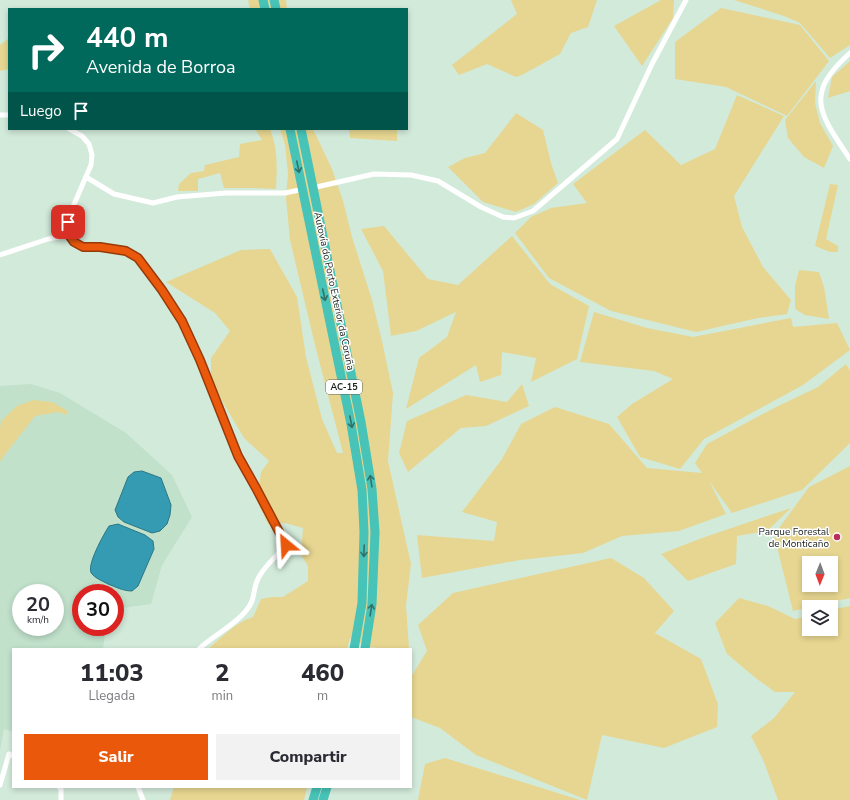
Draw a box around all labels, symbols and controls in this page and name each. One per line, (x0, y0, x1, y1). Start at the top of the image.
text: 440 m (86, 19, 169, 57)
icon: right (20, 24, 72, 76)
text: Avenida de Borroa (86, 55, 236, 79)
icon: arrive (70, 100, 92, 122)
text: Luego (20, 101, 62, 121)
one-way arrow (295, 160, 303, 173)
pin (51, 205, 85, 239)
icon: arrive (57, 211, 79, 233)
street label: Autovía do Porto Exterior da Coruña (310, 211, 358, 372)
one-way arrow (321, 288, 329, 301)
road number: AC-15 (326, 380, 362, 394)
one-way arrow (347, 415, 355, 428)
one-way arrow (367, 475, 375, 488)
position arrow (265, 524, 307, 566)
place label: Parque Forestal de Monticaño (759, 525, 829, 551)
marker: Parque Forestal de Monticaño (832, 532, 842, 542)
one-way arrow (360, 544, 367, 557)
north arrow (802, 556, 838, 592)
map controls (802, 556, 838, 636)
speed limit sign: 30 (72, 584, 124, 636)
text: 20 (26, 591, 50, 618)
button: layers (802, 600, 838, 636)
one-way arrow (367, 604, 375, 617)
text: km/h (27, 613, 49, 627)
text: 11:03 (80, 657, 144, 689)
text: 2 (215, 657, 230, 689)
text: 460 (301, 657, 344, 689)
text: Llegada (88, 687, 135, 705)
text: min (212, 687, 233, 705)
text: m (317, 687, 328, 705)
button: Salir (24, 734, 208, 780)
button: Compartir (216, 734, 400, 780)

